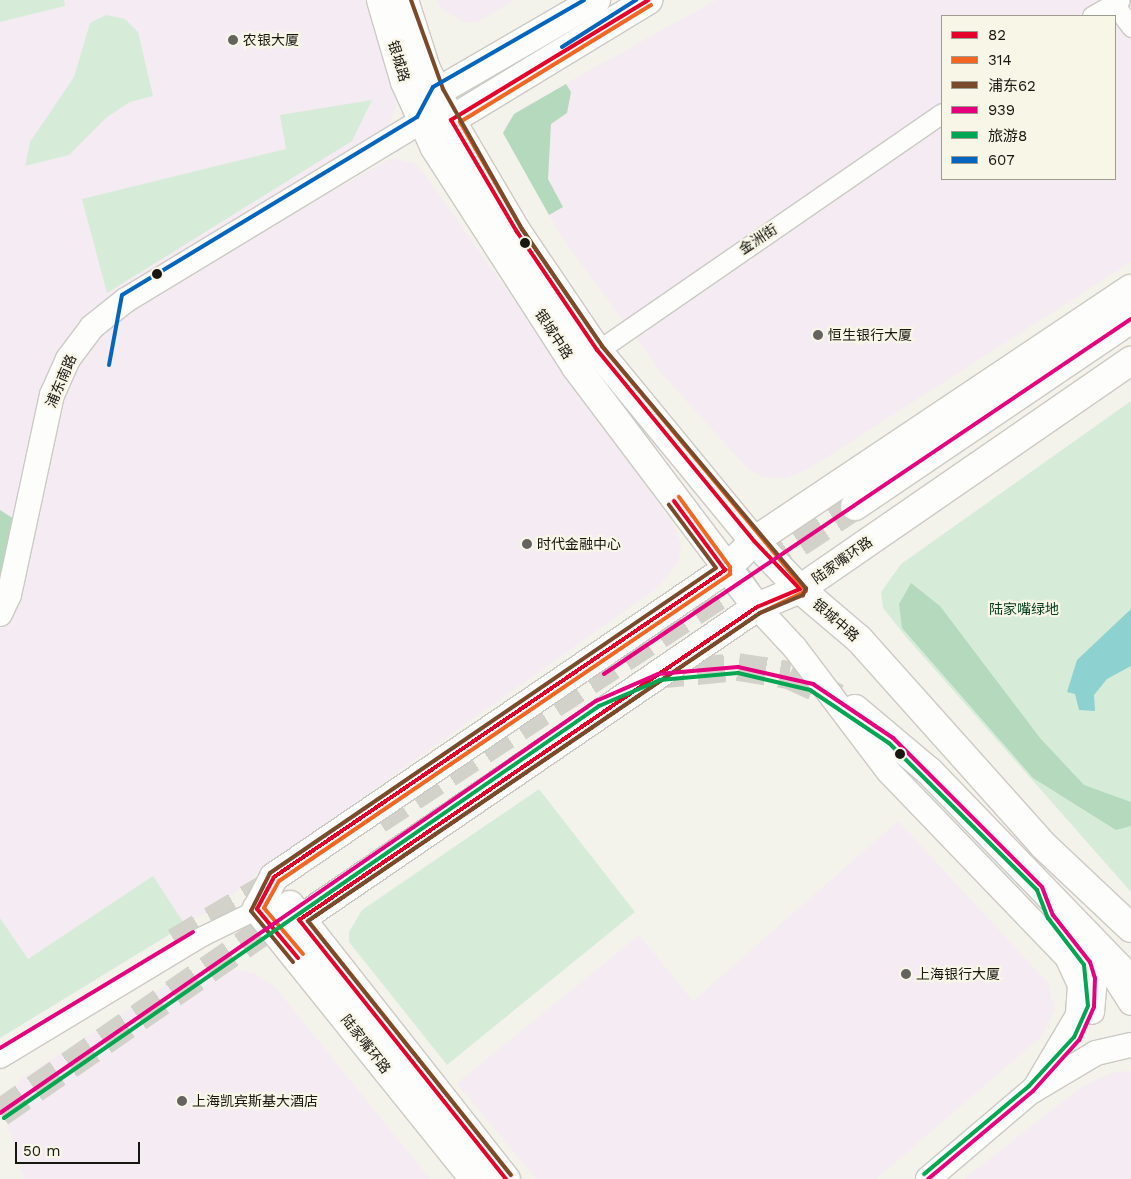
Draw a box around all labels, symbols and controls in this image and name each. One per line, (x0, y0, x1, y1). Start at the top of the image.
legend (941, 15, 1116, 180)
text: 82 (988, 26, 1006, 44)
place label: 农银大厦 (243, 32, 299, 48)
marker: 农银大厦 (227, 34, 239, 46)
street label: 银城路 (385, 38, 413, 84)
text: 314 (988, 51, 1012, 69)
text: 浦东62 (988, 77, 1036, 95)
text: 939 (988, 101, 1015, 119)
text: 旅游8 (988, 127, 1027, 145)
text: 607 (988, 151, 1015, 169)
street label: 金洲街 (736, 221, 780, 257)
unlabelled marker (520, 238, 530, 248)
unlabelled marker (152, 269, 162, 279)
street label: 银城中路 (532, 306, 576, 362)
place label: 恒生银行大厦 (828, 327, 912, 343)
marker: 恒生银行大厦 (812, 329, 824, 341)
street label: 浦东南路 (42, 352, 80, 410)
street label: 陆家嘴环路 (809, 533, 875, 587)
place label: 时代金融中心 (537, 536, 621, 552)
marker: 时代金融中心 (521, 538, 533, 550)
street label: 银城中路 (809, 595, 863, 645)
park label: 陆家嘴绿地 (989, 601, 1059, 617)
unlabelled marker (895, 749, 905, 759)
place label: 上海银行大厦 (916, 966, 1000, 982)
marker: 上海银行大厦 (900, 968, 912, 980)
street label: 陆家嘴环路 (338, 1011, 394, 1077)
place label: 上海凯宾斯基大酒店 (192, 1093, 318, 1109)
marker: 上海凯宾斯基大酒店 (176, 1095, 188, 1107)
scale bar (18, 1132, 142, 1164)
text: 50 m (23, 1142, 60, 1160)

